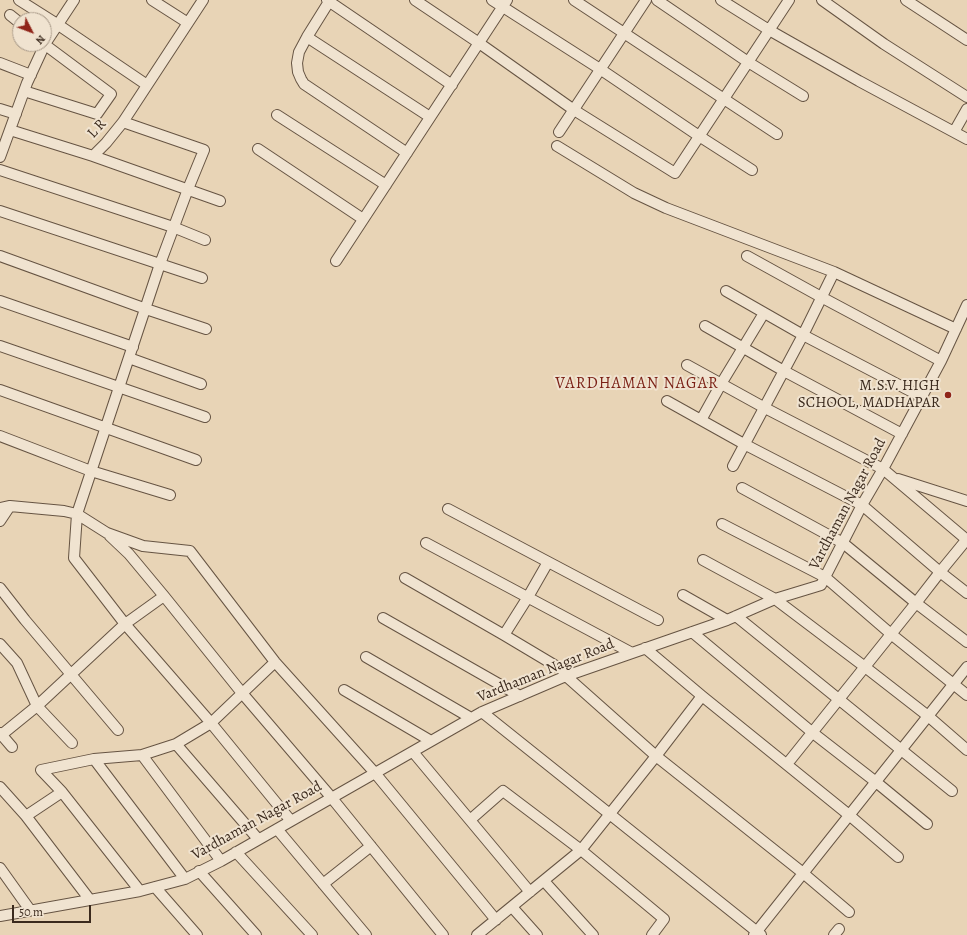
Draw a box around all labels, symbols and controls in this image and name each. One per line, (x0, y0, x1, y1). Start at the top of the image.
north arrow (12, 12, 52, 52)
text: N (32, 32, 49, 48)
street label: L R (84, 116, 110, 142)
district label: VARDHAMAN NAGAR (555, 374, 719, 394)
place label: M.S.V. HIGH SCHOOL, MADHAPAR (798, 377, 940, 412)
marker: M.S.V. HIGH SCHOOL, MADHAPAR (943, 390, 953, 400)
street label: Vardhaman Nagar Road (806, 435, 890, 573)
street label: Vardhaman Nagar Road (475, 635, 617, 707)
street label: Vardhaman Nagar Road (189, 778, 325, 864)
scale bar (14, 897, 93, 923)
text: 50 m (19, 904, 43, 920)

